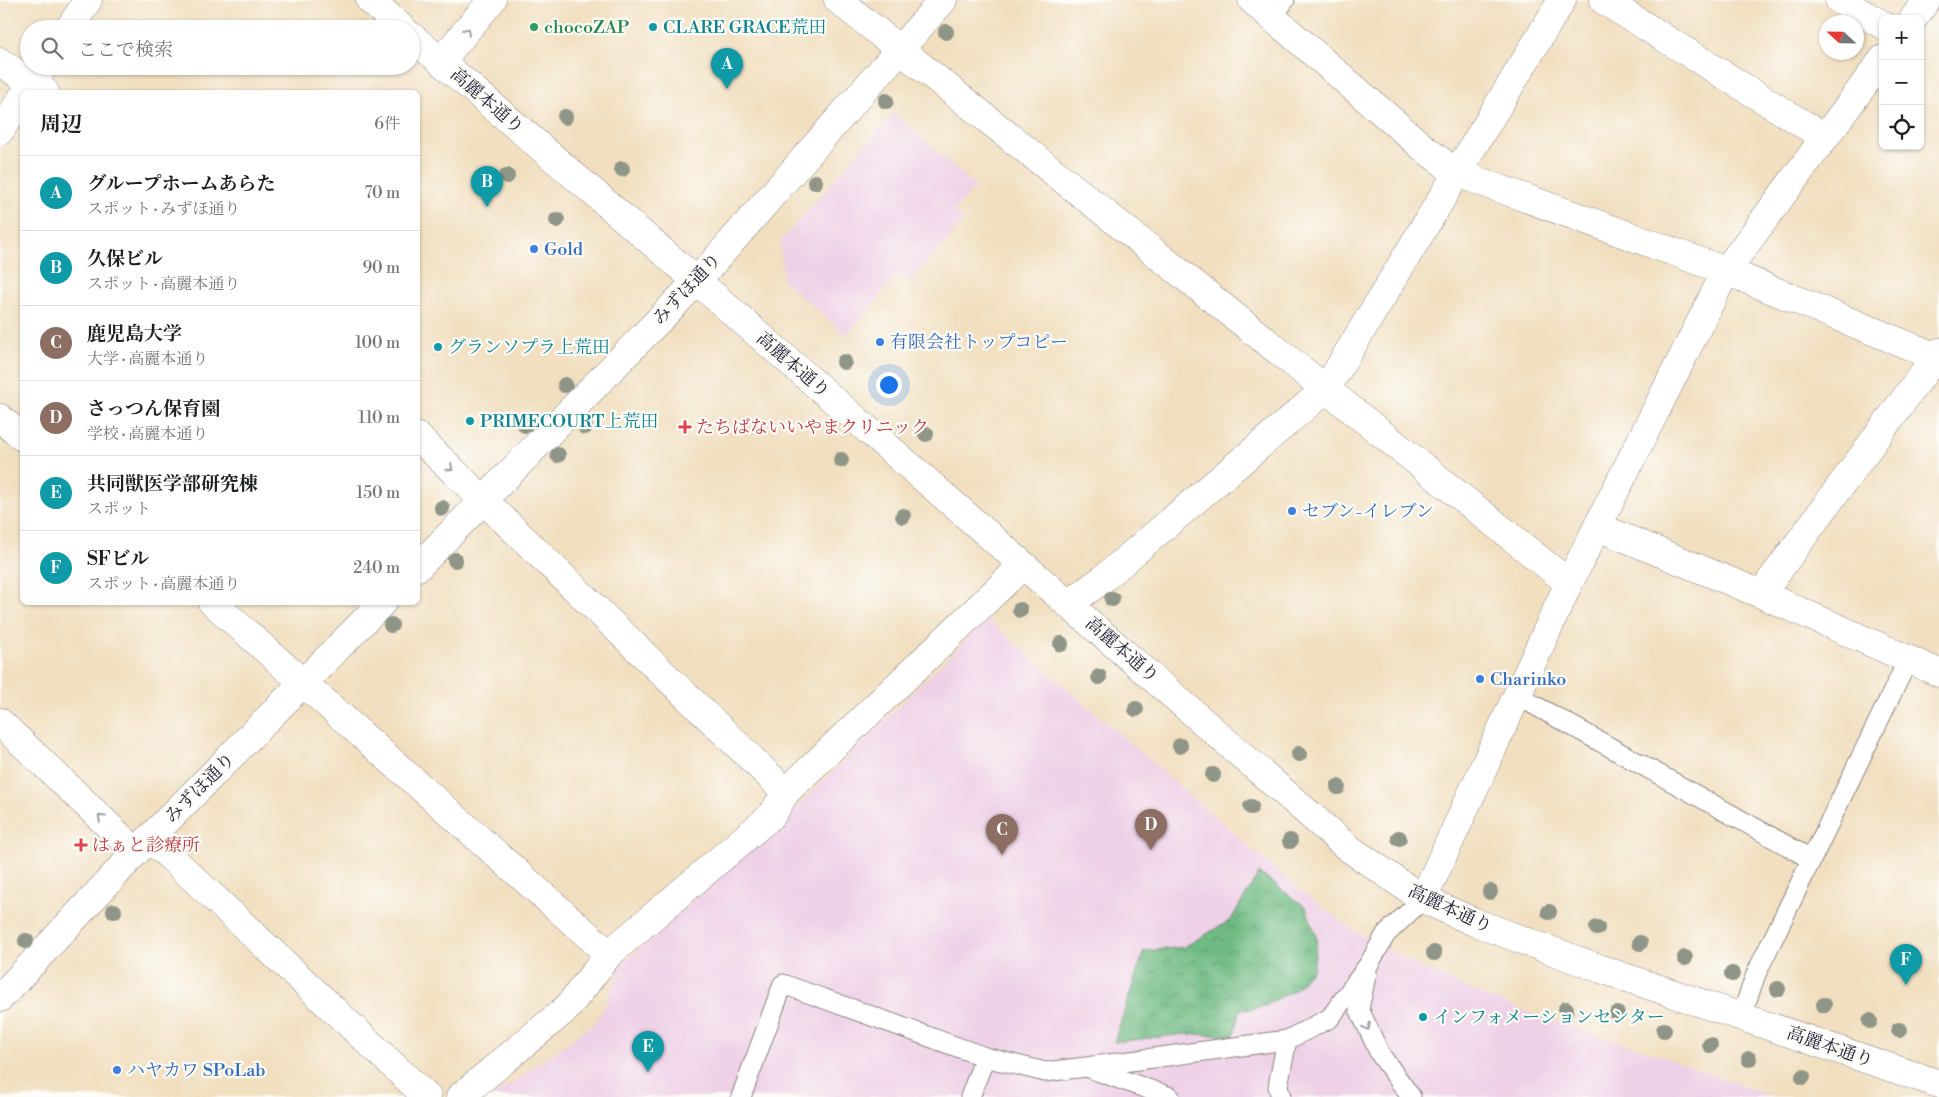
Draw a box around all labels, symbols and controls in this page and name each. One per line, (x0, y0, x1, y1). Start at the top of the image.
north arrow (1819, 15, 1864, 60)
map controls (1879, 15, 1924, 150)
button: + (1879, 15, 1924, 60)
place label: chocoZAP (544, 16, 629, 39)
place label: CLARE GRACE荒田 (663, 16, 827, 39)
search box (20, 20, 420, 75)
marker: chocoZAP (528, 21, 540, 33)
marker: CLARE GRACE荒田 (647, 21, 659, 33)
one-way arrow (462, 28, 471, 37)
icon: search (38, 34, 66, 62)
text: ここで検索 (78, 38, 173, 62)
pin: A (711, 48, 743, 89)
button: − (1879, 60, 1924, 105)
street label: 高麗本通り (445, 63, 529, 139)
button: locate (1879, 105, 1924, 150)
text: 周辺 (40, 112, 82, 138)
text: 6件 (374, 114, 400, 134)
pin: B (471, 166, 503, 207)
text: グループホームあらた (87, 172, 275, 196)
text: A (50, 183, 62, 203)
text: 70 m (364, 183, 400, 203)
text: スポット · みずほ通り (87, 199, 240, 219)
place label: Gold (544, 238, 584, 261)
marker: Gold (528, 243, 540, 255)
text: 久保ビル (87, 247, 163, 271)
street label: みずほ通り (648, 248, 726, 330)
text: B (50, 258, 62, 278)
text: 90 m (362, 258, 400, 278)
text: スポット · 高麗本通り (87, 274, 240, 294)
text: 鹿児島大学 (87, 322, 182, 346)
street label: 高麗本通り (751, 327, 835, 403)
place label: 有限会社トップコピー (890, 331, 1068, 354)
text: C (50, 333, 62, 353)
text: 100 m (355, 333, 400, 353)
place label: グランソプラ上荒田 (448, 336, 610, 359)
marker: 有限会社トップコピー (874, 336, 886, 348)
marker: グランソプラ上荒田 (432, 341, 444, 353)
text: 大学 · 高麗本通り (87, 349, 208, 369)
your location (876, 372, 902, 398)
text: さっつん保育園 (87, 397, 220, 421)
text: D (50, 408, 62, 428)
text: 110 m (358, 408, 400, 428)
place label: PRIMECOURT上荒田 (480, 410, 658, 433)
marker: PRIMECOURT上荒田 (464, 415, 476, 427)
place label: たちばないいやまクリニック (696, 416, 929, 439)
marker: たちばないいやまクリニック (678, 420, 692, 434)
text: 学校 · 高麗本通り (87, 424, 208, 444)
one-way arrow (445, 462, 454, 471)
text: 共同獣医学部研究棟 (87, 472, 258, 496)
text: E (50, 483, 62, 503)
text: 150 m (356, 483, 400, 503)
text: スポット (87, 499, 151, 519)
place label: セブン-イレブン (1302, 500, 1434, 523)
marker: セブン-イレブン (1286, 505, 1298, 517)
text: SFビル (87, 547, 149, 571)
text: F (50, 558, 62, 578)
text: 240 m (353, 558, 400, 578)
text: スポット · 高麗本通り (87, 574, 240, 594)
street label: 高麗本通り (1080, 612, 1164, 688)
place label: Charinko (1490, 668, 1566, 691)
marker: Charinko (1474, 673, 1486, 685)
street label: みずほ通り (160, 748, 240, 828)
pin: D (1135, 809, 1167, 850)
pin: C (986, 814, 1018, 855)
one-way arrow (98, 815, 107, 824)
place label: はぁと診療所 (92, 834, 200, 857)
marker: はぁと診療所 (74, 838, 88, 852)
street label: 高麗本通り (1404, 880, 1496, 938)
pin: F (1890, 944, 1922, 985)
place label: インフォメーションセンター (1433, 1006, 1665, 1029)
marker: インフォメーションセンター (1417, 1011, 1429, 1023)
street label: 高麗本通り (1784, 1021, 1876, 1073)
one-way arrow (1361, 1022, 1371, 1031)
pin: E (632, 1031, 664, 1072)
place label: ハヤカワ SPoLab (127, 1059, 266, 1082)
marker: ハヤカワ SPoLab (111, 1064, 123, 1076)

